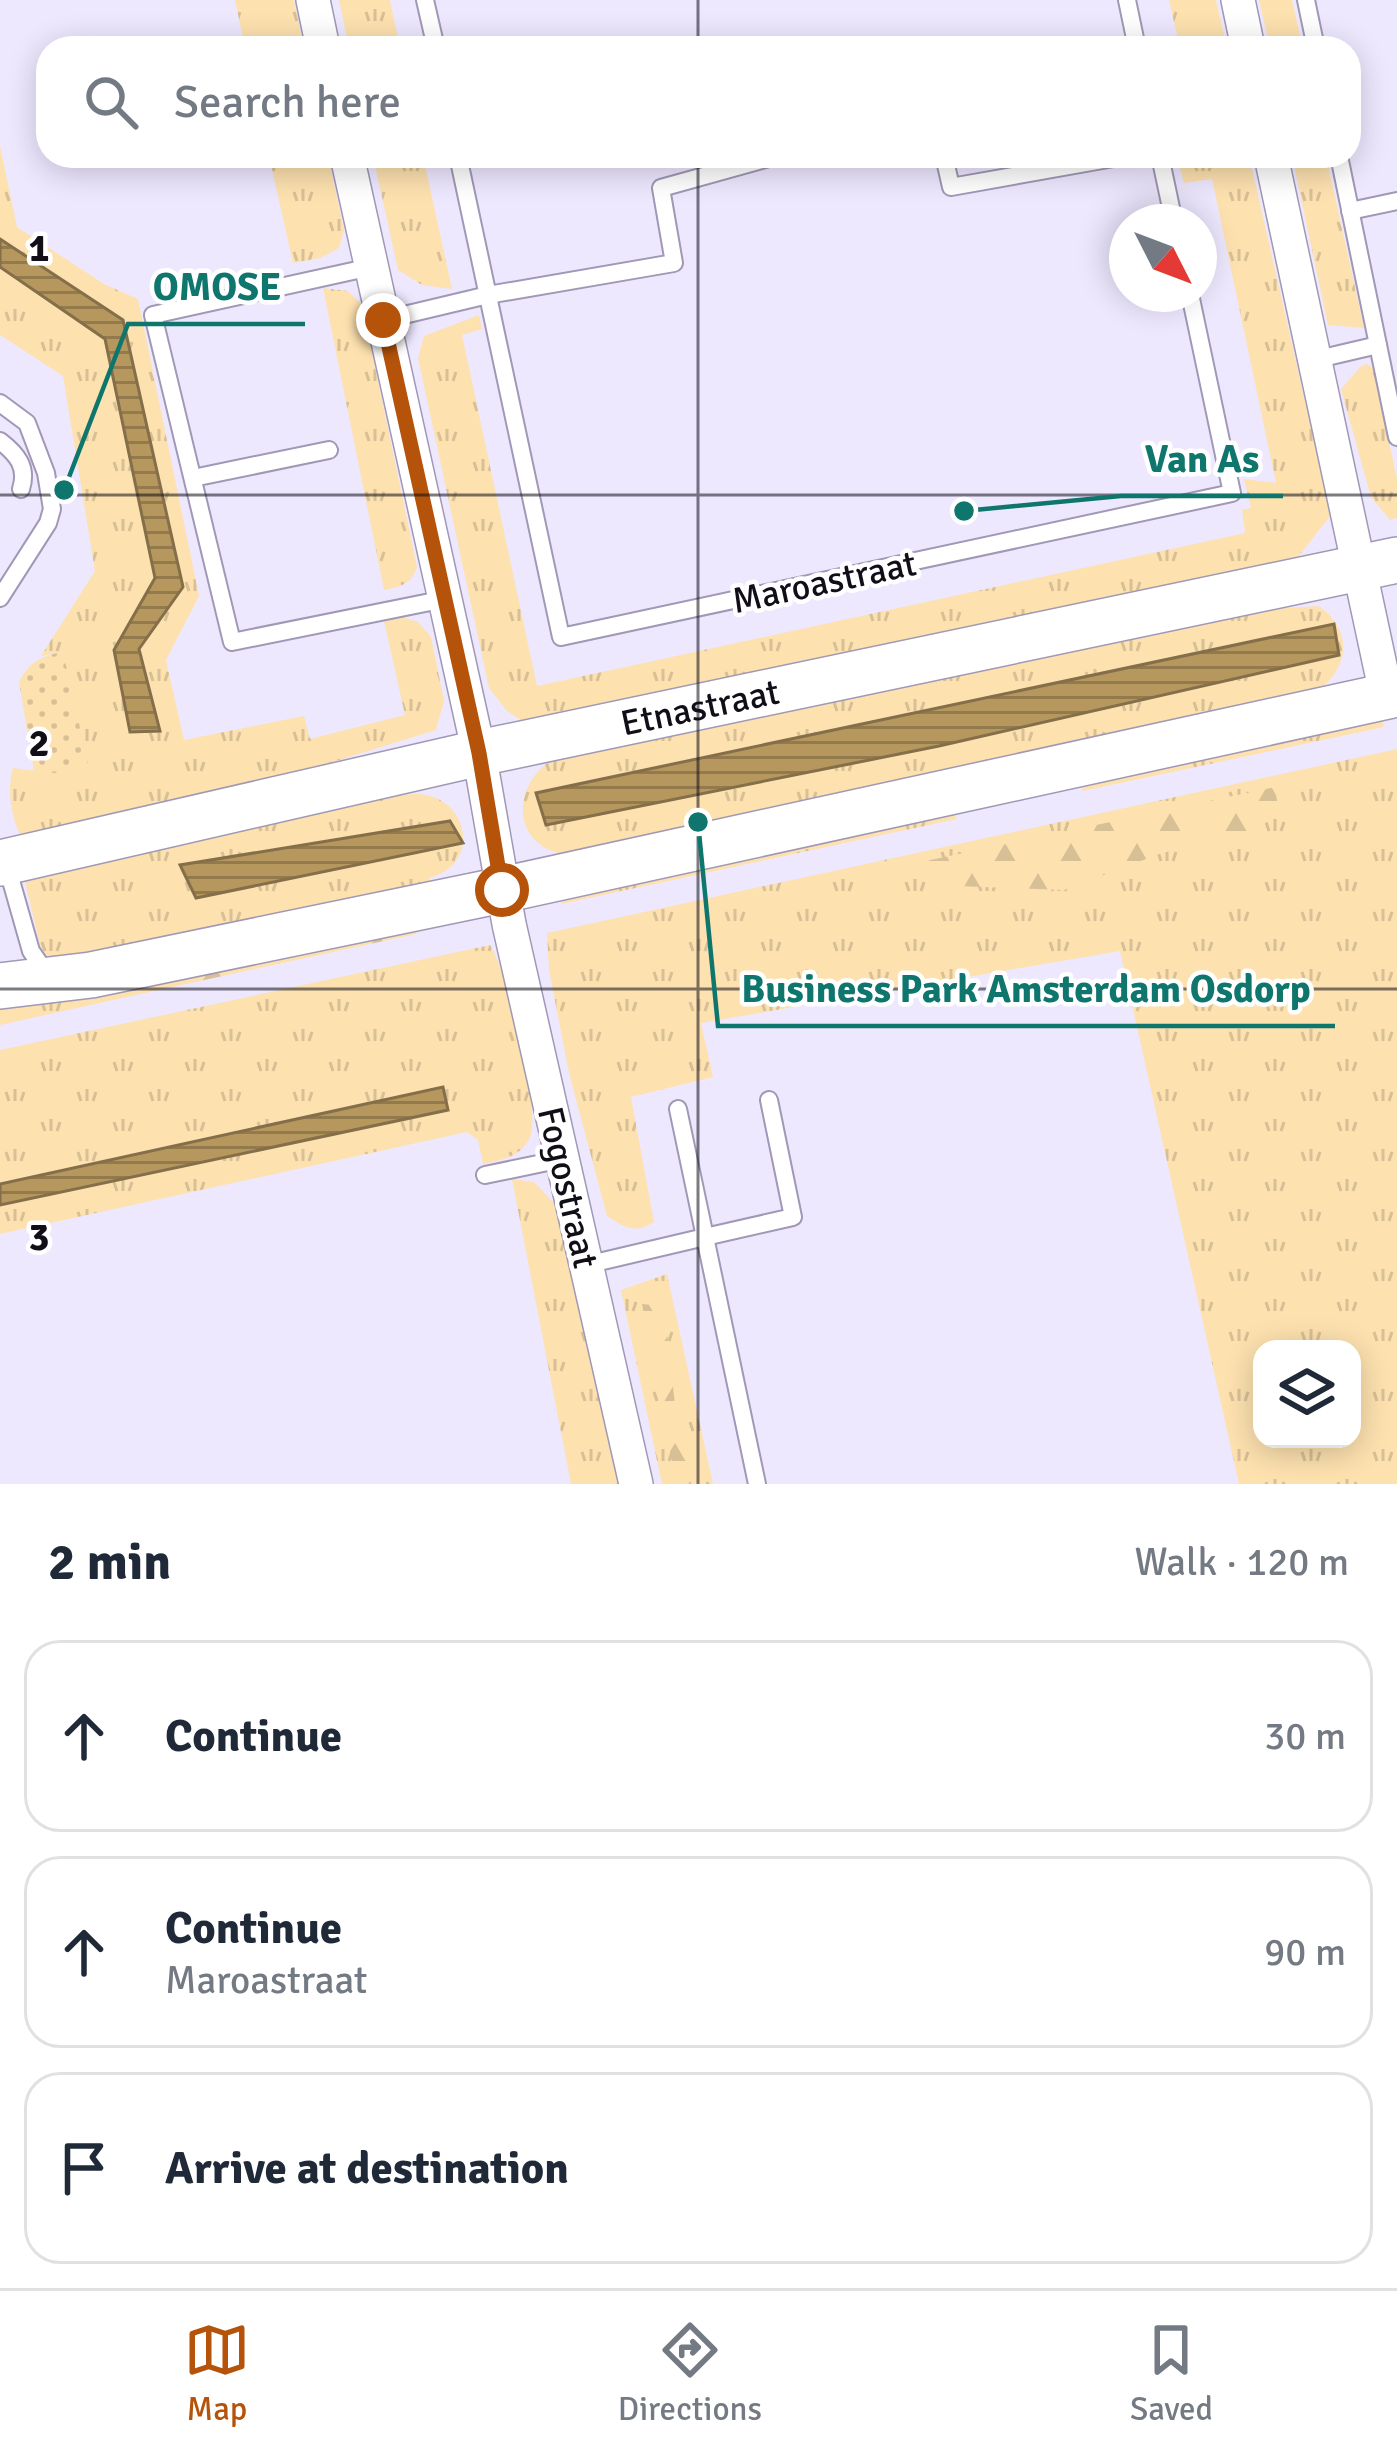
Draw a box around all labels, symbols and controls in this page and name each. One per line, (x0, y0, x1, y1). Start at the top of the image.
search box (36, 36, 1361, 168)
icon: search (78, 69, 144, 135)
text: Search here (174, 75, 401, 130)
north arrow (1109, 204, 1217, 312)
text: 1 (28, 224, 50, 272)
callout: OMOSE (128, 249, 305, 324)
text: OMOSE (153, 263, 281, 311)
route end (356, 293, 410, 347)
callout: Van As (1121, 421, 1283, 496)
text: Van As (1145, 435, 1259, 483)
street label: Maroastraat (728, 541, 920, 624)
street label: Etnastraat (617, 670, 783, 747)
text: 2 (28, 719, 50, 767)
route start (475, 863, 529, 917)
callout: Business Park Amsterdam Osdorp (718, 951, 1335, 1026)
text: Business Park Amsterdam Osdorp (741, 965, 1311, 1013)
street label: Fogostraat (527, 1102, 608, 1272)
text: 3 (28, 1213, 50, 1261)
map controls (1253, 1340, 1361, 1448)
button: layers (1253, 1340, 1361, 1448)
text: 2 min (48, 1531, 171, 1594)
text: Walk · 120 m (1135, 1538, 1349, 1586)
icon: ahead (51, 1703, 117, 1769)
text: Continue (165, 1709, 342, 1764)
text: 30 m (1264, 1712, 1346, 1760)
text: Continue (165, 1901, 342, 1956)
icon: ahead (51, 1919, 117, 1985)
text: 90 m (1264, 1928, 1346, 1976)
text: Maroastraat (165, 1956, 368, 2004)
icon: arrive (51, 2135, 117, 2201)
text: Arrive at destination (165, 2141, 569, 2196)
tab: Map (184, 2317, 250, 2430)
tab: Directions (618, 2317, 762, 2430)
tab: Saved (1130, 2317, 1213, 2430)

